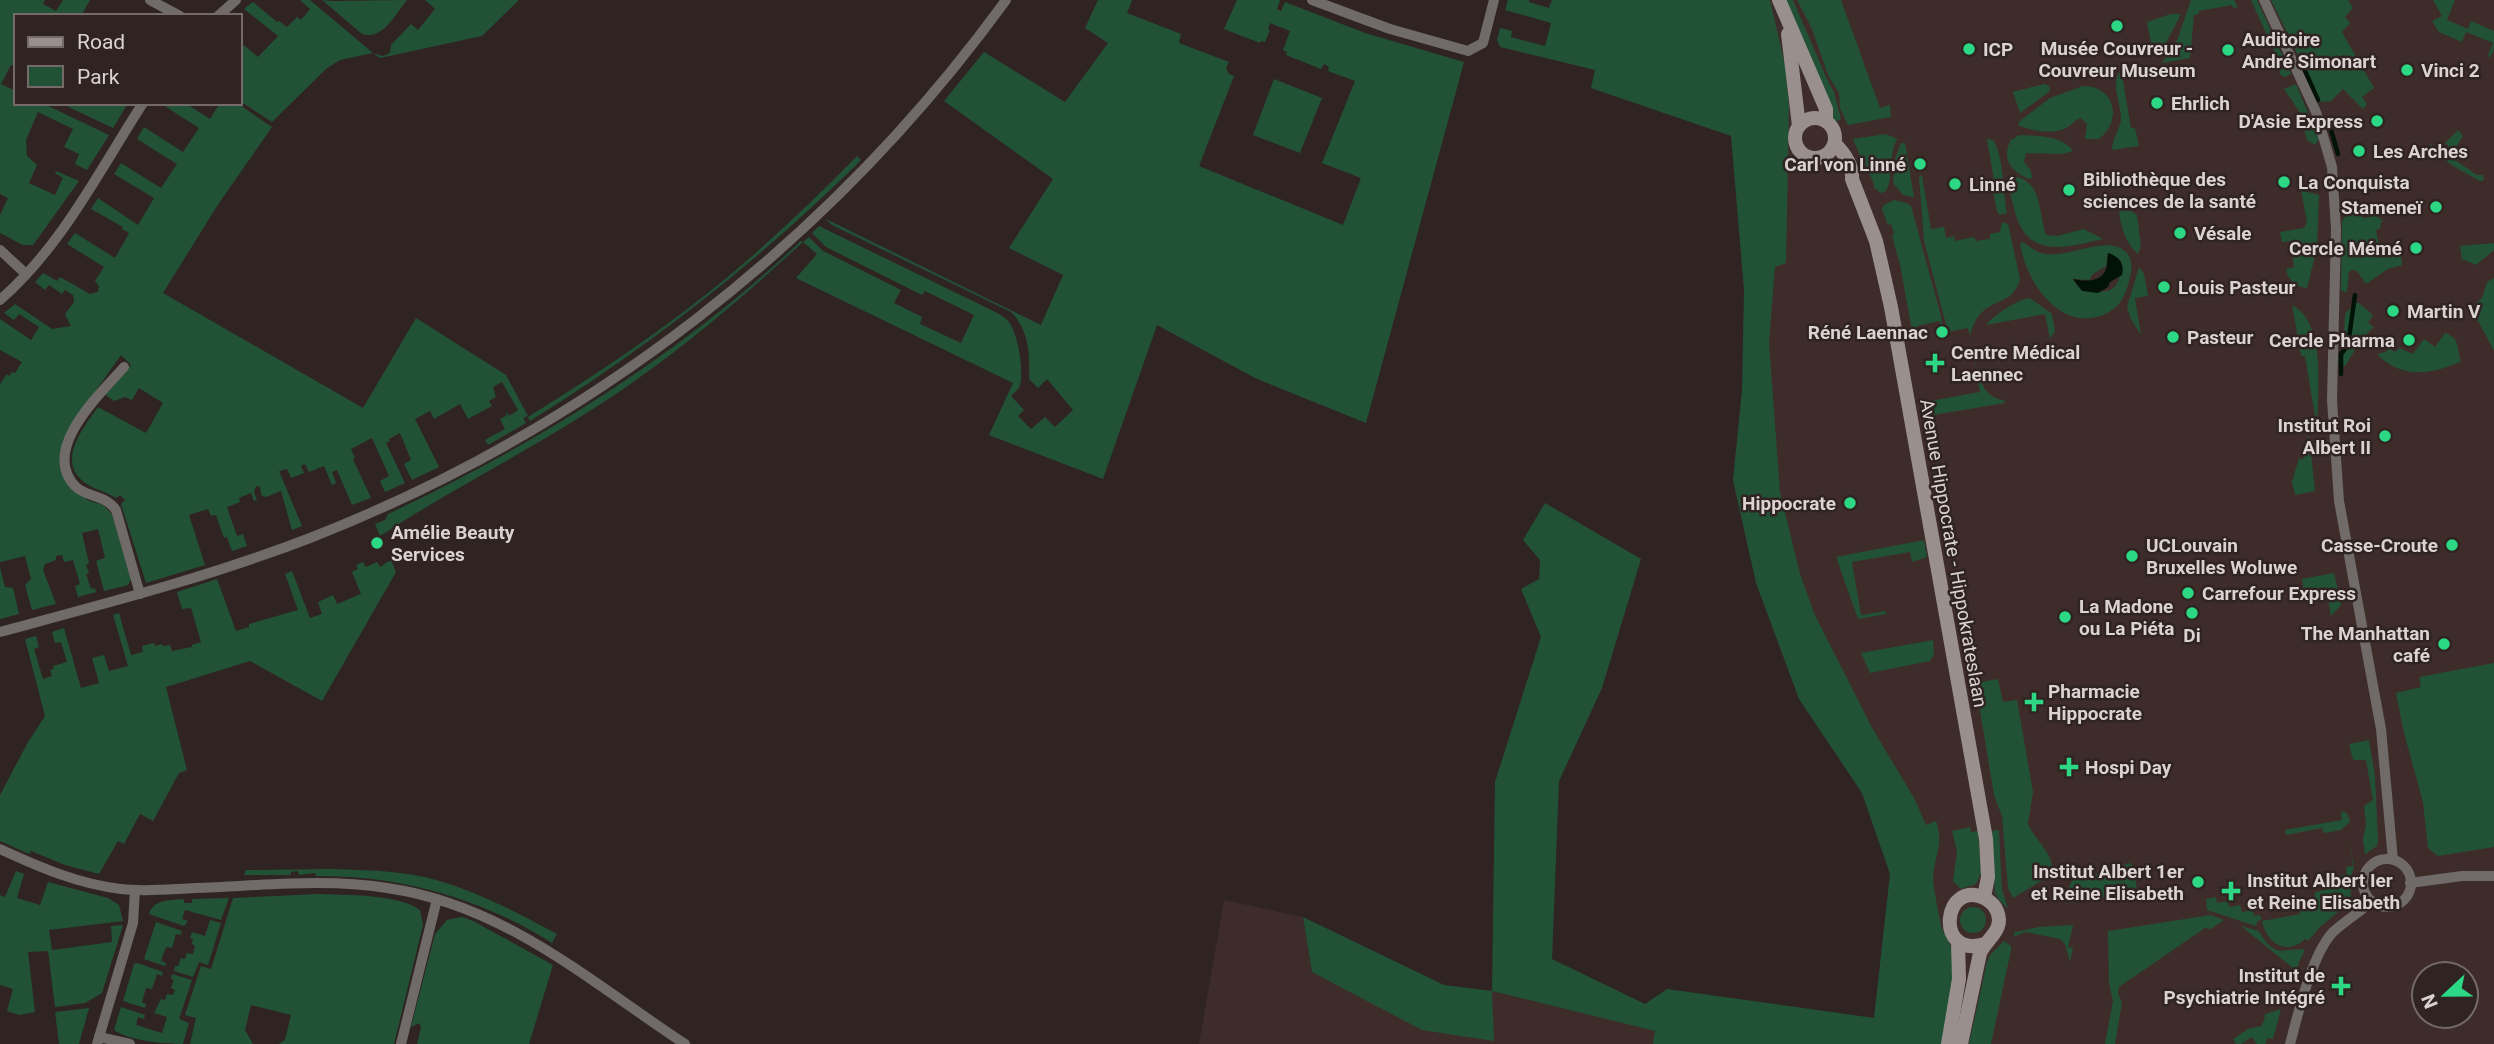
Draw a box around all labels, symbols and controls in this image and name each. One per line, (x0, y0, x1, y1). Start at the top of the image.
legend (14, 14, 242, 105)
marker: Musée Couvreur - Couvreur Museum (2109, 18, 2125, 34)
place label: Auditoire André Simonart (2242, 28, 2377, 73)
text: Road (77, 30, 125, 54)
place label: Musée Couvreur - Couvreur Museum (2038, 37, 2196, 82)
place label: ICP (1983, 38, 2013, 61)
marker: ICP (1961, 41, 1977, 57)
marker: Auditoire André Simonart (2220, 42, 2236, 58)
place label: Vinci 2 (2421, 59, 2480, 82)
marker: Vinci 2 (2399, 62, 2415, 78)
text: Park (77, 65, 120, 89)
place label: Ehrlich (2171, 92, 2230, 115)
marker: Ehrlich (2149, 95, 2165, 111)
place label: D'Asie Express (2239, 110, 2363, 133)
marker: D'Asie Express (2369, 113, 2385, 129)
place label: Les Arches (2373, 140, 2468, 163)
marker: Les Arches (2351, 143, 2367, 159)
place label: Carl von Linné (1784, 153, 1906, 176)
marker: Carl von Linné (1912, 156, 1928, 172)
place label: Bibliothèque des sciences de la santé (2083, 168, 2256, 213)
place label: La Conquista (2298, 171, 2410, 194)
place label: Linné (1969, 173, 2016, 196)
marker: La Conquista (2276, 174, 2292, 190)
marker: Linné (1947, 176, 1963, 192)
marker: Bibliothèque des sciences de la santé (2061, 182, 2077, 198)
place label: Stameneï (2341, 196, 2424, 219)
marker: Stameneï (2428, 199, 2444, 215)
place label: Vésale (2194, 222, 2251, 245)
marker: Vésale (2172, 225, 2188, 241)
place label: Cercle Mémé (2289, 237, 2402, 260)
marker: Cercle Mémé (2408, 240, 2424, 256)
place label: Louis Pasteur (2178, 276, 2296, 299)
marker: Louis Pasteur (2156, 279, 2172, 295)
place label: Martin V (2407, 300, 2481, 323)
marker: Martin V (2385, 303, 2401, 319)
place label: Réné Laennac (1808, 321, 1928, 344)
marker: Réné Laennac (1934, 324, 1950, 340)
place label: Pasteur (2187, 326, 2253, 349)
marker: Pasteur (2165, 329, 2181, 345)
place label: Cercle Pharma (2269, 329, 2395, 352)
marker: Cercle Pharma (2401, 332, 2417, 348)
place label: Centre Médical Laennec (1951, 341, 2080, 386)
marker: Centre Médical Laennec (1925, 353, 1945, 373)
street label: Avenue Hippocrate - Hippokrateslaan (1915, 397, 1992, 709)
place label: Institut Roi Albert II (2277, 414, 2371, 459)
marker: Institut Roi Albert II (2377, 428, 2393, 444)
place label: Hippocrate (1742, 492, 1836, 515)
marker: Hippocrate (1842, 495, 1858, 511)
place label: Amélie Beauty Services (391, 521, 515, 566)
place label: UCLouvain Bruxelles Woluwe (2146, 534, 2297, 579)
place label: Casse-Croute (2321, 534, 2438, 557)
marker: Amélie Beauty Services (369, 535, 385, 551)
marker: Casse-Croute (2444, 537, 2460, 553)
marker: UCLouvain Bruxelles Woluwe (2124, 548, 2140, 564)
place label: Carrefour Express (2202, 582, 2356, 605)
marker: Carrefour Express (2180, 585, 2196, 601)
place label: La Madone ou La Piéta (2079, 595, 2174, 640)
marker: Di (2184, 605, 2200, 621)
marker: La Madone ou La Piéta (2057, 609, 2073, 625)
place label: The Manhattan café (2301, 622, 2430, 667)
place label: Di (2183, 624, 2201, 647)
marker: The Manhattan café (2436, 636, 2452, 652)
place label: Pharmacie Hippocrate (2048, 680, 2142, 725)
marker: Pharmacie Hippocrate (2026, 694, 2042, 710)
place label: Hospi Day (2085, 756, 2172, 779)
marker: Hospi Day (2059, 757, 2079, 777)
place label: Institut Albert 1er et Reine Elisabeth (2031, 860, 2184, 905)
place label: Institut Albert Ier et Reine Elisabeth (2247, 869, 2400, 914)
marker: Institut Albert 1er et Reine Elisabeth (2190, 874, 2206, 890)
marker: Institut Albert Ier et Reine Elisabeth (2221, 881, 2241, 901)
north arrow (2410, 960, 2480, 1030)
place label: Institut de Psychiatrie Intégré (2164, 964, 2325, 1009)
marker: Institut de Psychiatrie Intégré (2331, 976, 2351, 996)
text: N (2417, 991, 2443, 1012)

